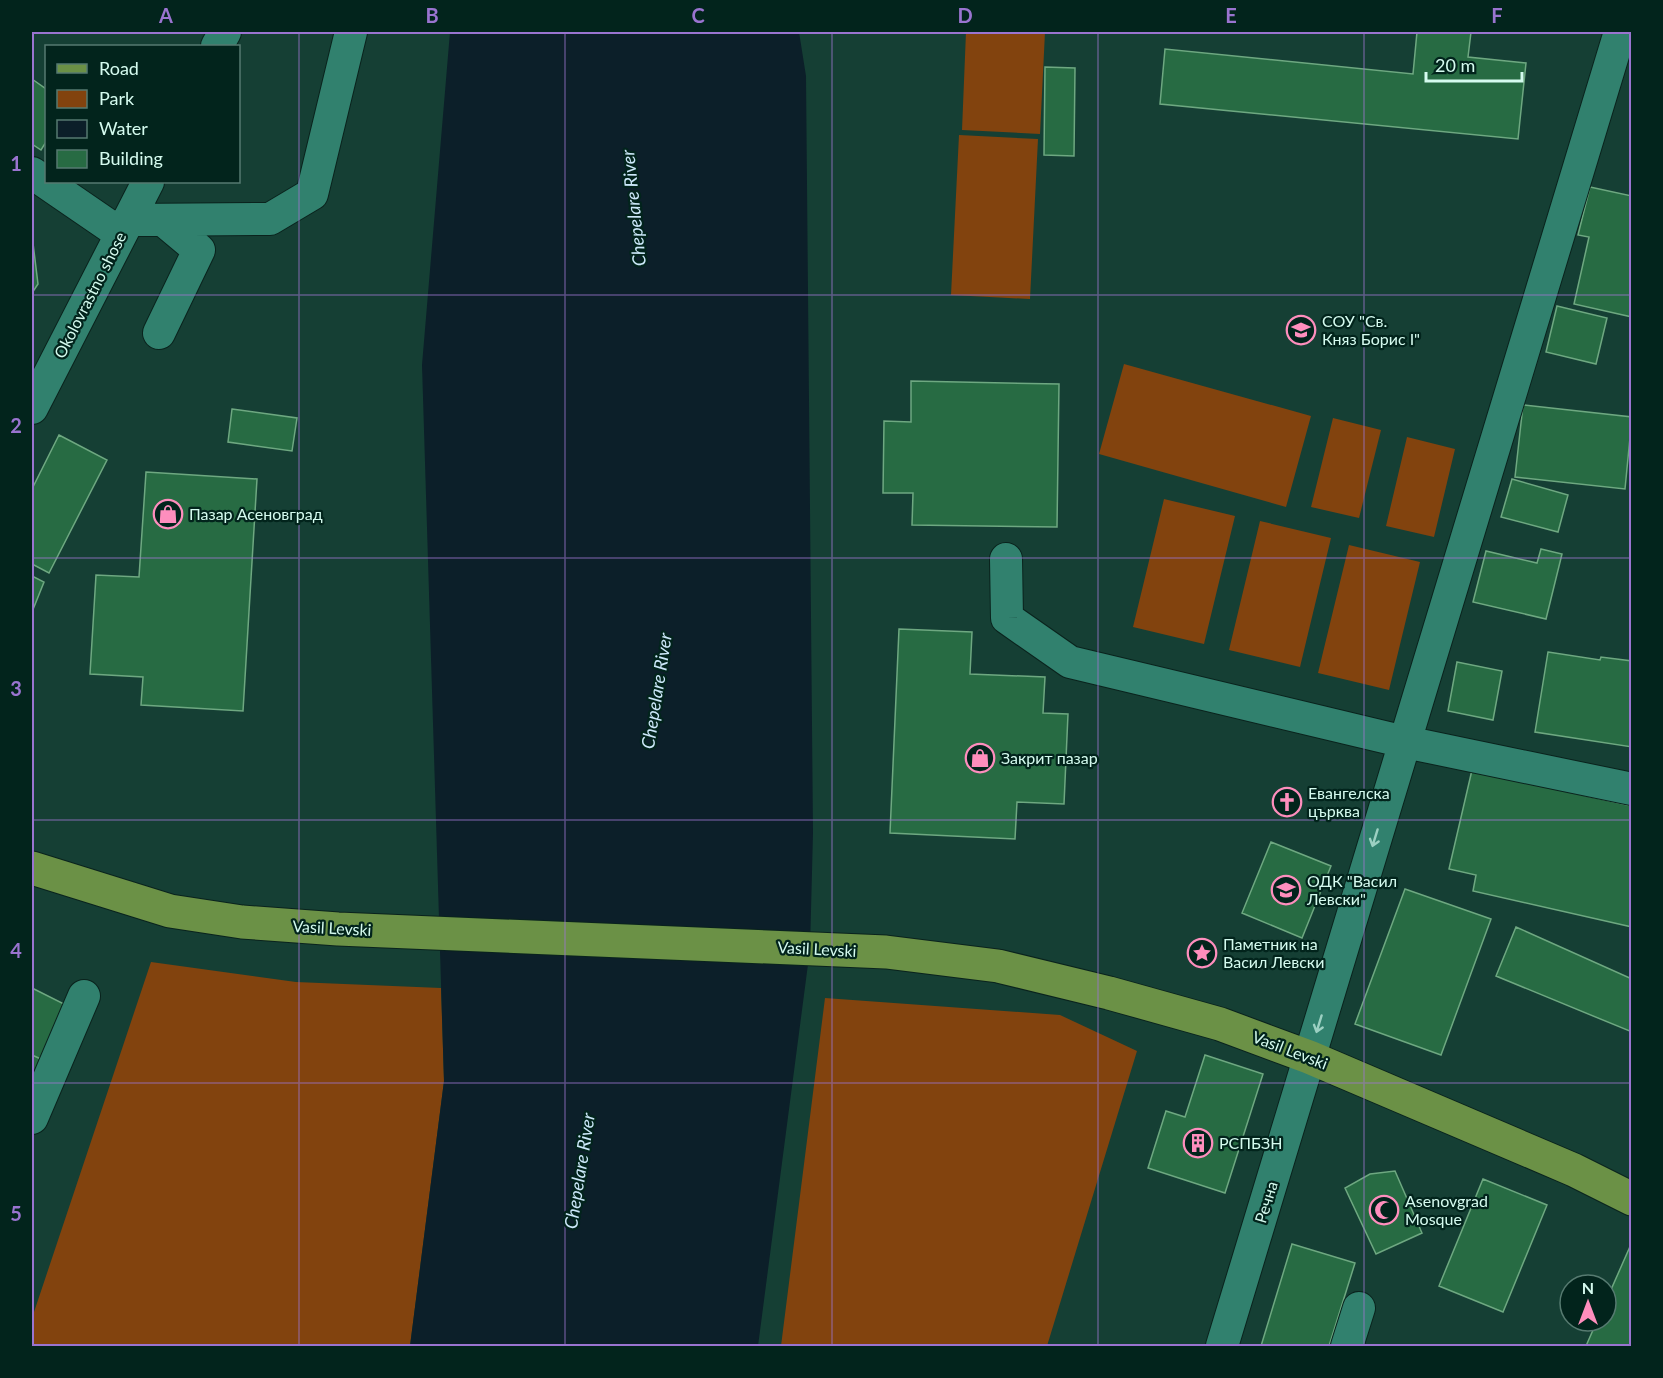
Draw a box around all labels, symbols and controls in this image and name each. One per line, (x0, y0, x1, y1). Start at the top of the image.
text: A (158, 3, 173, 27)
text: B (425, 3, 439, 27)
text: C (691, 3, 705, 27)
text: D (957, 3, 973, 27)
text: E (1225, 3, 1237, 27)
text: F (1491, 3, 1503, 27)
legend (45, 45, 240, 183)
scale bar (1426, 45, 1522, 83)
text: 20 m (1435, 54, 1475, 76)
text: Road (99, 57, 139, 79)
text: Park (99, 87, 135, 109)
text: Water (99, 117, 148, 139)
text: Building (99, 147, 163, 169)
water label: Chepelare River (616, 148, 650, 267)
text: 1 (10, 151, 22, 175)
street label: Okolovrastno shose (50, 229, 130, 361)
place label: СОУ "Св. Княз Борис I" (1322, 311, 1420, 348)
school or university icon: СОУ "Св. Княз Борис I" (1285, 314, 1317, 346)
text: 2 (10, 413, 22, 437)
shop icon: Пазар Асеновград (152, 498, 184, 530)
place label: Пазар Асеновград (189, 504, 323, 523)
water label: Chepelare River (636, 630, 676, 750)
text: 3 (10, 676, 22, 700)
shop icon: Закрит пазар (964, 742, 996, 774)
place label: Закрит пазар (1001, 748, 1098, 767)
place label: Евангелска църква (1308, 783, 1390, 820)
church icon: Евангелска църква (1271, 786, 1303, 818)
one-way arrow (1369, 828, 1380, 847)
place label: ОДК "Васил Левски" (1306, 871, 1397, 908)
school or university icon: ОДК "Васил Левски" (1270, 874, 1302, 906)
street label: Vasil Levski (292, 916, 372, 939)
place label: Паметник на Васил Левски (1223, 934, 1324, 971)
street label: Vasil Levski (777, 937, 857, 960)
place icon: Паметник на Васил Левски (1186, 937, 1218, 969)
text: 4 (10, 938, 22, 962)
one-way arrow (1313, 1015, 1324, 1034)
street label: Vasil Levski (1250, 1026, 1331, 1073)
water label: Chepelare River (559, 1110, 599, 1230)
building icon: РСПБЗН (1182, 1127, 1214, 1159)
place label: РСПБЗН (1219, 1133, 1282, 1152)
street label: Речна (1250, 1179, 1281, 1225)
place label: Asenovgrad Mosque (1405, 1191, 1488, 1228)
mosque icon: Asenovgrad Mosque (1368, 1194, 1400, 1226)
text: 5 (10, 1201, 22, 1225)
north arrow (1558, 1273, 1618, 1333)
text: N (1582, 1278, 1594, 1297)

